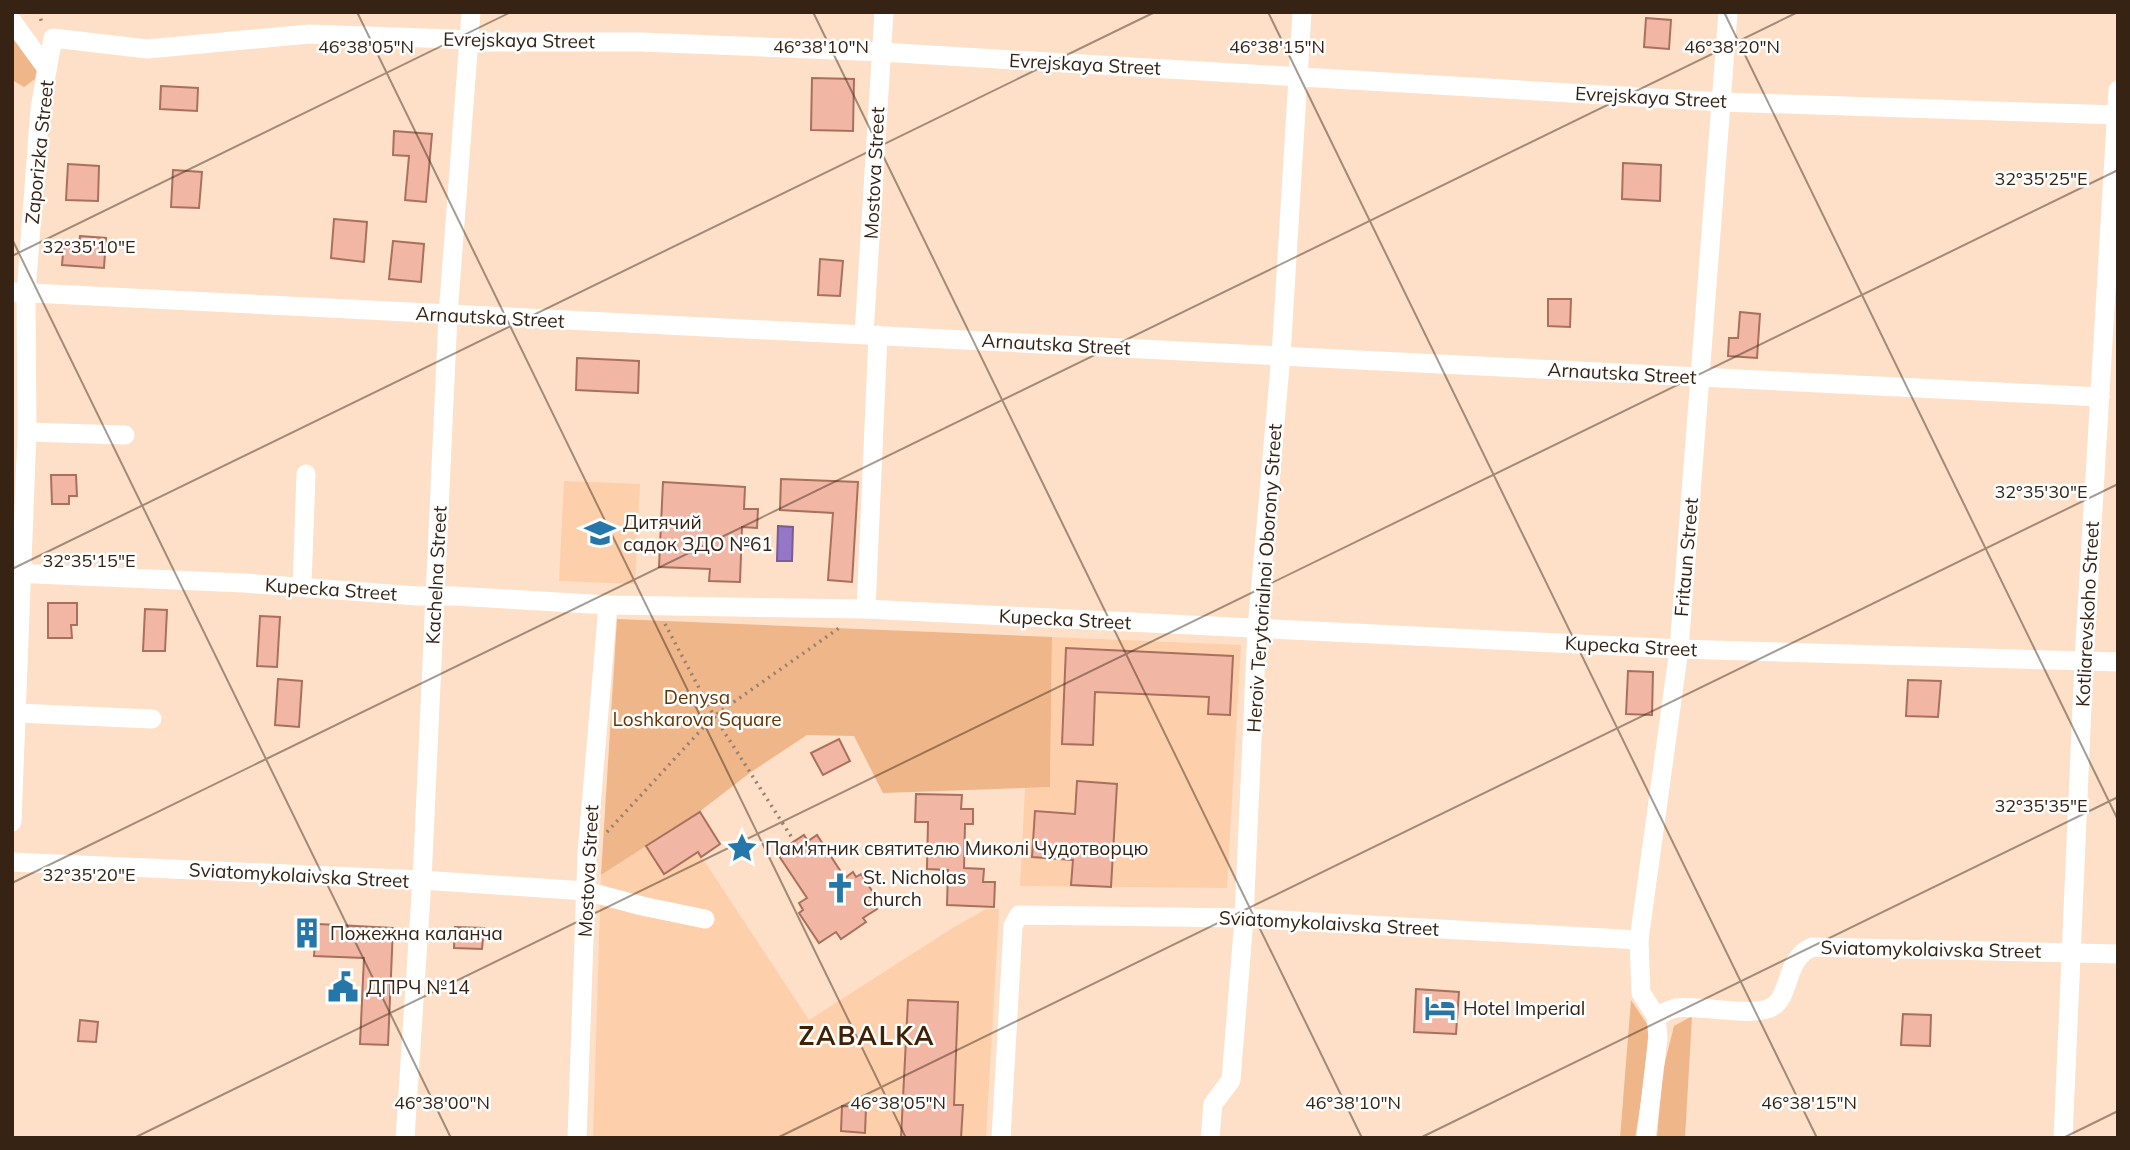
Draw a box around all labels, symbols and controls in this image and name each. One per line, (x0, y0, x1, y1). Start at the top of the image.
street label: Evrejskaya Street (443, 27, 596, 53)
text: 46°38'05"N (318, 35, 414, 58)
text: 46°38'10"N (773, 35, 869, 58)
text: 46°38'15"N (1229, 35, 1325, 58)
text: 46°38'20"N (1684, 35, 1780, 58)
street label: Evrejskaya Street (1008, 48, 1162, 80)
street label: Zaporizka Street (20, 78, 59, 225)
street label: Evrejskaya Street (1574, 81, 1728, 113)
street label: Mostova Street (859, 106, 889, 240)
text: 32°35'25"E (1994, 167, 2088, 190)
text: 32°35'10"E (42, 235, 136, 258)
street label: Arnautska Street (415, 301, 565, 333)
street label: Arnautska Street (981, 328, 1131, 360)
street label: Arnautska Street (1547, 357, 1697, 389)
street label: Heroiv Terytorialnoi Oborony Street (1241, 422, 1287, 733)
text: 32°35'30"E (1994, 480, 2088, 503)
street label: Fritaun Street (1669, 496, 1703, 618)
street label: Kachelna Street (420, 505, 452, 645)
place label: Дитячий садок ЗДО №61 (623, 510, 773, 556)
school or university icon: Дитячий садок ЗДО №61 (583, 516, 617, 550)
street label: Kotliarevskoho Street (2070, 520, 2104, 707)
text: 32°35'15"E (42, 549, 136, 572)
street label: Kupecka Street (264, 572, 398, 606)
street label: Kupecka Street (998, 604, 1132, 634)
street label: Kupecka Street (1564, 631, 1698, 661)
park label: Denysa Loshkarova Square (612, 685, 782, 731)
text: 32°35'35"E (1994, 794, 2088, 817)
street label: Mostova Street (573, 804, 603, 938)
place icon: Пам'ятник святителю Миколі Чудотворцю (725, 831, 759, 865)
place label: Пам'ятник святителю Миколі Чудотворцю (765, 836, 1149, 860)
street label: Sviatomykolaivska Street (188, 857, 410, 893)
text: 32°35'20"E (42, 863, 136, 886)
place label: St. Nicholas church (863, 865, 966, 911)
church icon: St. Nicholas church (823, 871, 857, 905)
street label: Sviatomykolaivska Street (1218, 905, 1440, 941)
building icon: Пожежна каланча (290, 916, 324, 950)
place label: Пожежна каланча (330, 921, 503, 945)
street label: Sviatomykolaivska Street (1821, 935, 2042, 963)
public building icon: ДПРЧ №14 (326, 970, 360, 1004)
place label: ДПРЧ №14 (366, 975, 470, 999)
hotel icon: Hotel Imperial (1423, 991, 1457, 1025)
place label: Hotel Imperial (1463, 996, 1585, 1020)
district label: ZABALKA (798, 1019, 936, 1052)
text: 46°38'00"N (394, 1091, 490, 1114)
text: 46°38'05"N (850, 1091, 946, 1114)
text: 46°38'10"N (1305, 1091, 1401, 1114)
text: 46°38'15"N (1761, 1091, 1857, 1114)

